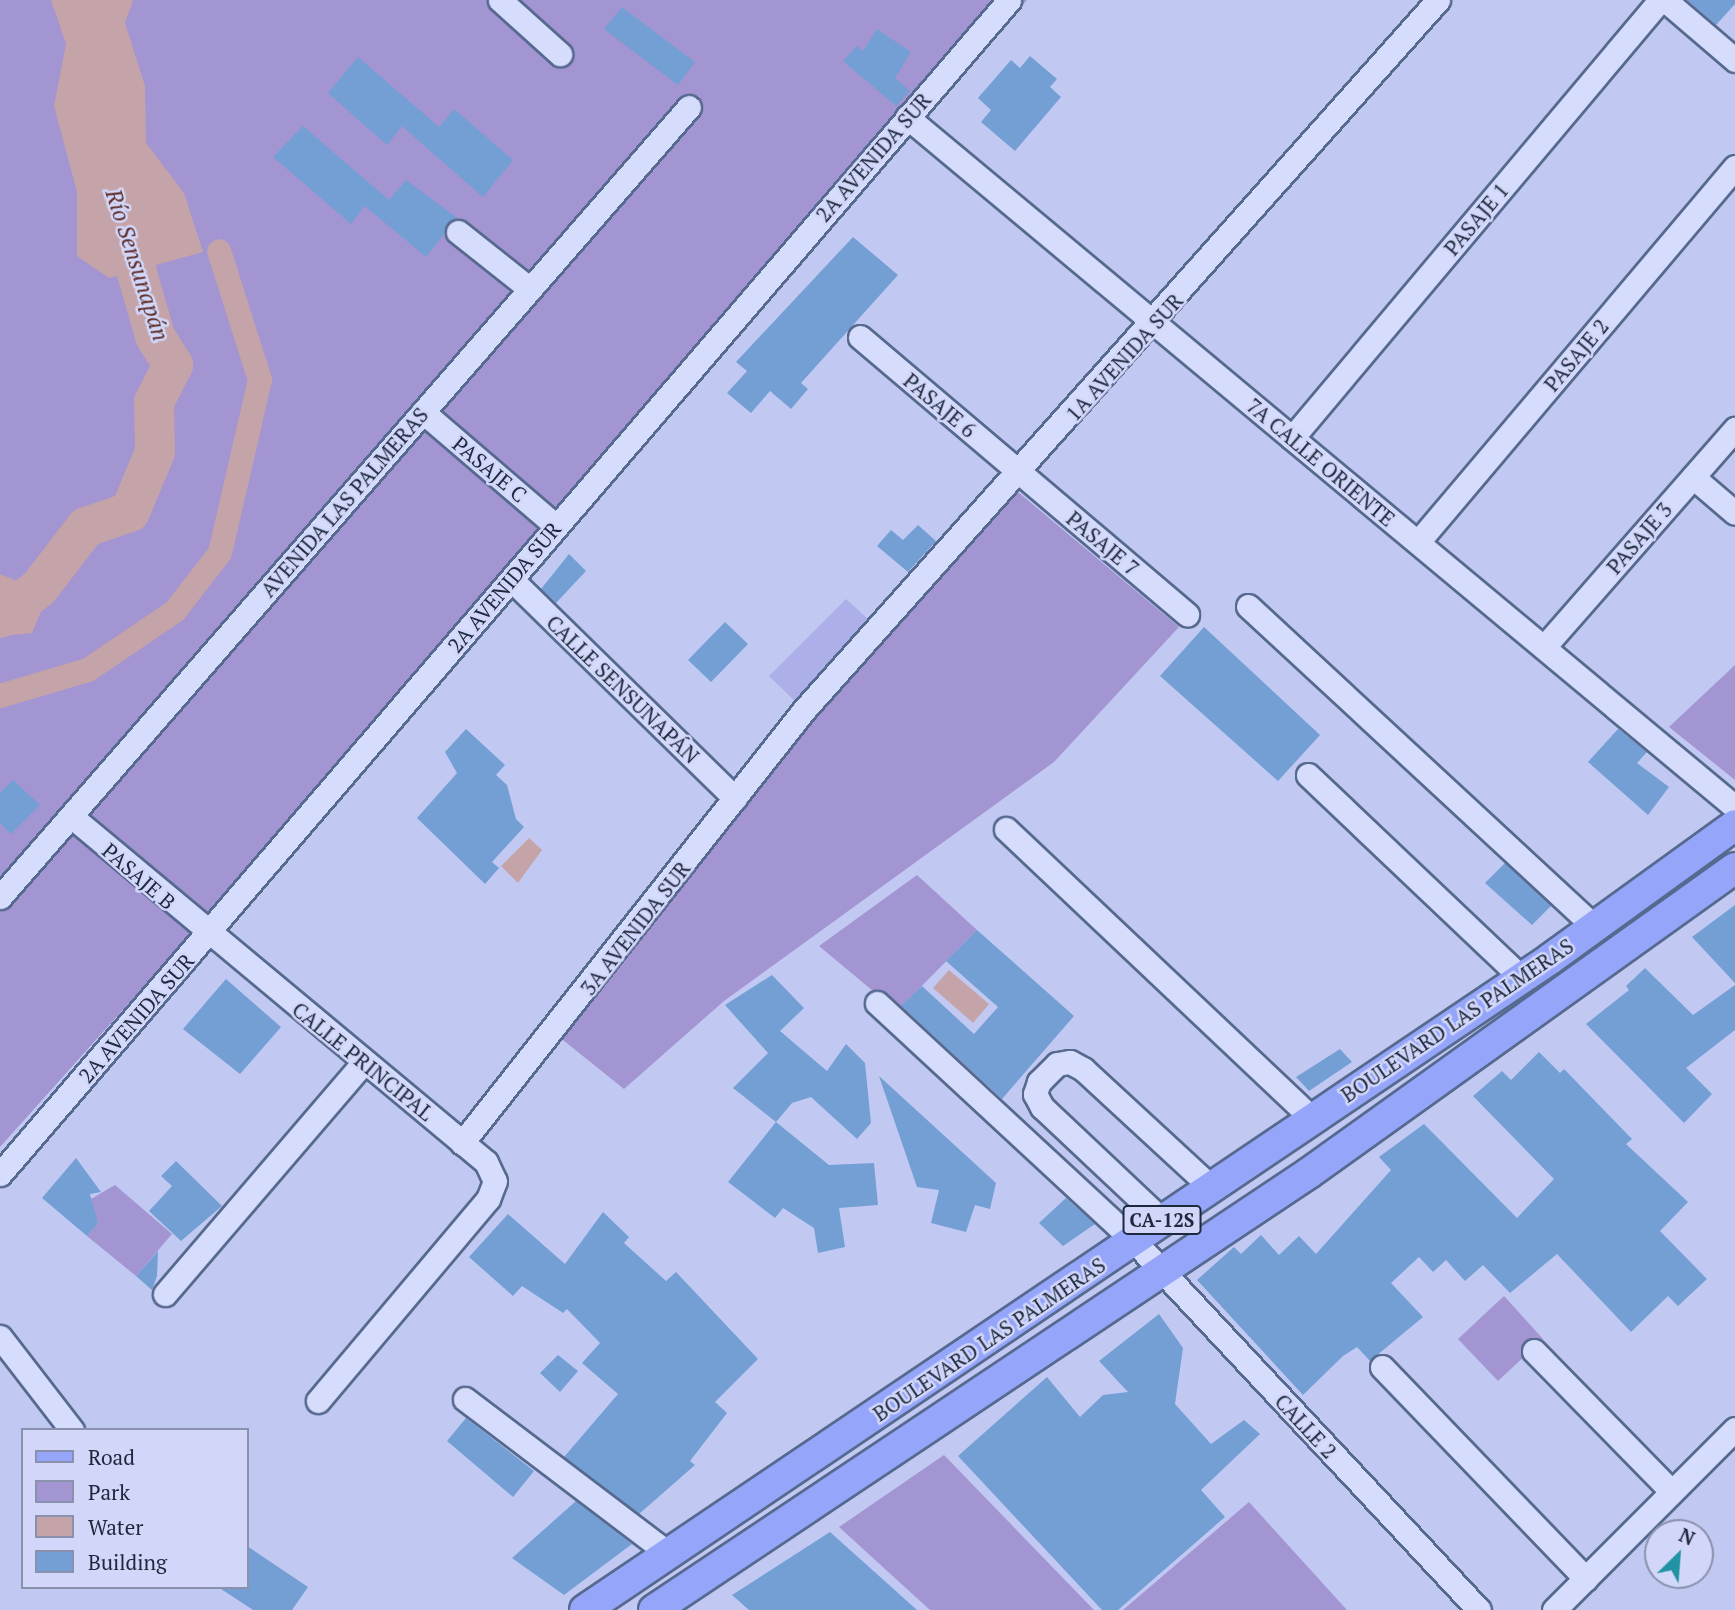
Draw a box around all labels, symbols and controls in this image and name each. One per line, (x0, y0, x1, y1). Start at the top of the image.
street label: 2A AVENIDA SUR (810, 87, 936, 227)
street label: PASAJE 1 (1439, 178, 1513, 260)
water label: Río Sensunapán (99, 186, 175, 344)
street label: 1A AVENIDA SUR (1060, 288, 1188, 426)
street label: PASAJE 2 (1539, 314, 1613, 396)
street label: PASAJE 6 (899, 368, 981, 442)
street label: 7A CALLE ORIENTE (1242, 393, 1400, 531)
street label: AVENIDA LAS PALMERAS (255, 402, 433, 602)
street label: PASAJE C (448, 431, 532, 507)
street label: PASAJE 3 (1601, 497, 1677, 579)
street label: PASAJE 7 (1062, 506, 1144, 580)
street label: 2A AVENIDA SUR (442, 516, 566, 658)
street label: CALLE SENSUNAPÁN (541, 610, 705, 768)
street label: PASAJE B (97, 838, 181, 914)
street label: 3A AVENIDA SUR (575, 856, 695, 1000)
street label: BOULEVARD LAS PALMERAS (1336, 933, 1578, 1107)
street label: 2A AVENIDA SUR (73, 948, 199, 1088)
street label: CALLE PRINCIPAL (287, 996, 439, 1126)
road number: CA-12S (1122, 1204, 1202, 1236)
street label: BOULEVARD LAS PALMERAS (868, 1252, 1110, 1426)
street label: CALLE 2 (1270, 1389, 1342, 1463)
legend (21, 1428, 248, 1589)
text: Road (88, 1443, 135, 1471)
text: Park (88, 1478, 130, 1506)
text: Water (88, 1513, 143, 1541)
north arrow (1644, 1519, 1714, 1589)
text: N (1675, 1522, 1699, 1551)
text: Building (88, 1548, 167, 1576)

